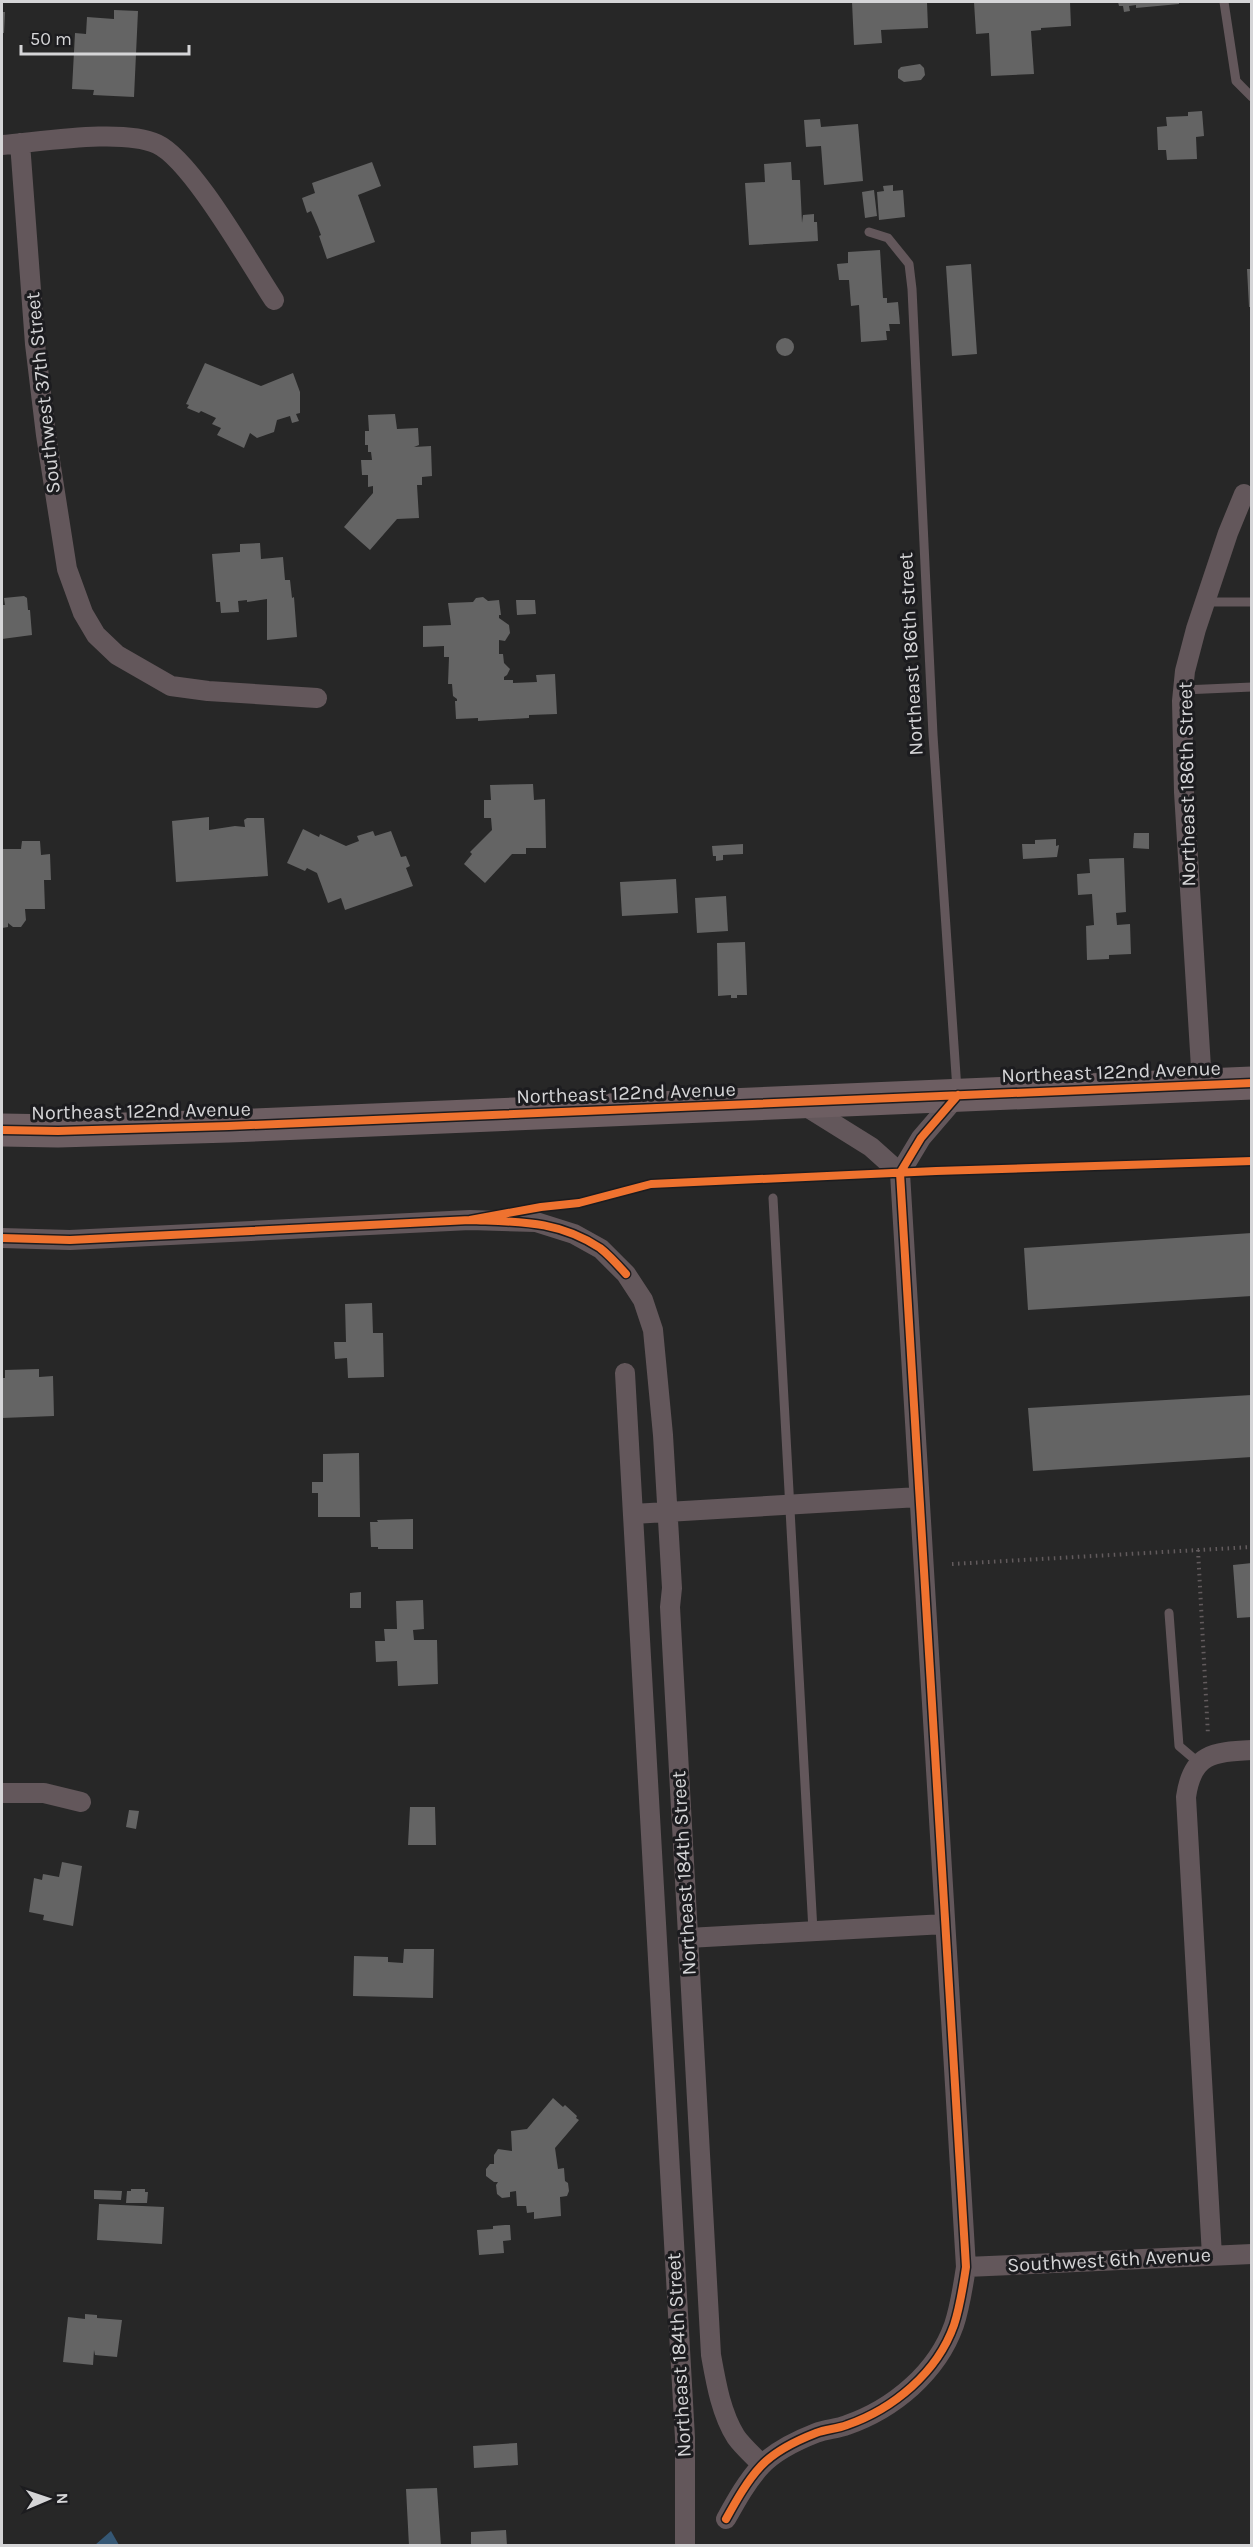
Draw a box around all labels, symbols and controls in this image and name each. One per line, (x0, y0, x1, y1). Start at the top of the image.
scale bar (21, 18, 189, 56)
text: 50 m (30, 28, 72, 50)
street label: Southwest 37th Street (21, 291, 65, 495)
street label: Northeast 186th street (894, 551, 928, 756)
street label: Northeast 186th Street (1174, 681, 1200, 887)
street label: Northeast 122nd Avenue (1001, 1057, 1221, 1087)
street label: Northeast 122nd Avenue (516, 1078, 736, 1108)
street label: Northeast 122nd Avenue (31, 1098, 251, 1124)
street label: Northeast 184th Street (667, 1770, 701, 1976)
street label: Southwest 6th Avenue (1007, 2243, 1211, 2277)
street label: Northeast 184th Street (662, 2252, 696, 2458)
north arrow (18, 2469, 78, 2529)
text: N (53, 2492, 72, 2505)

